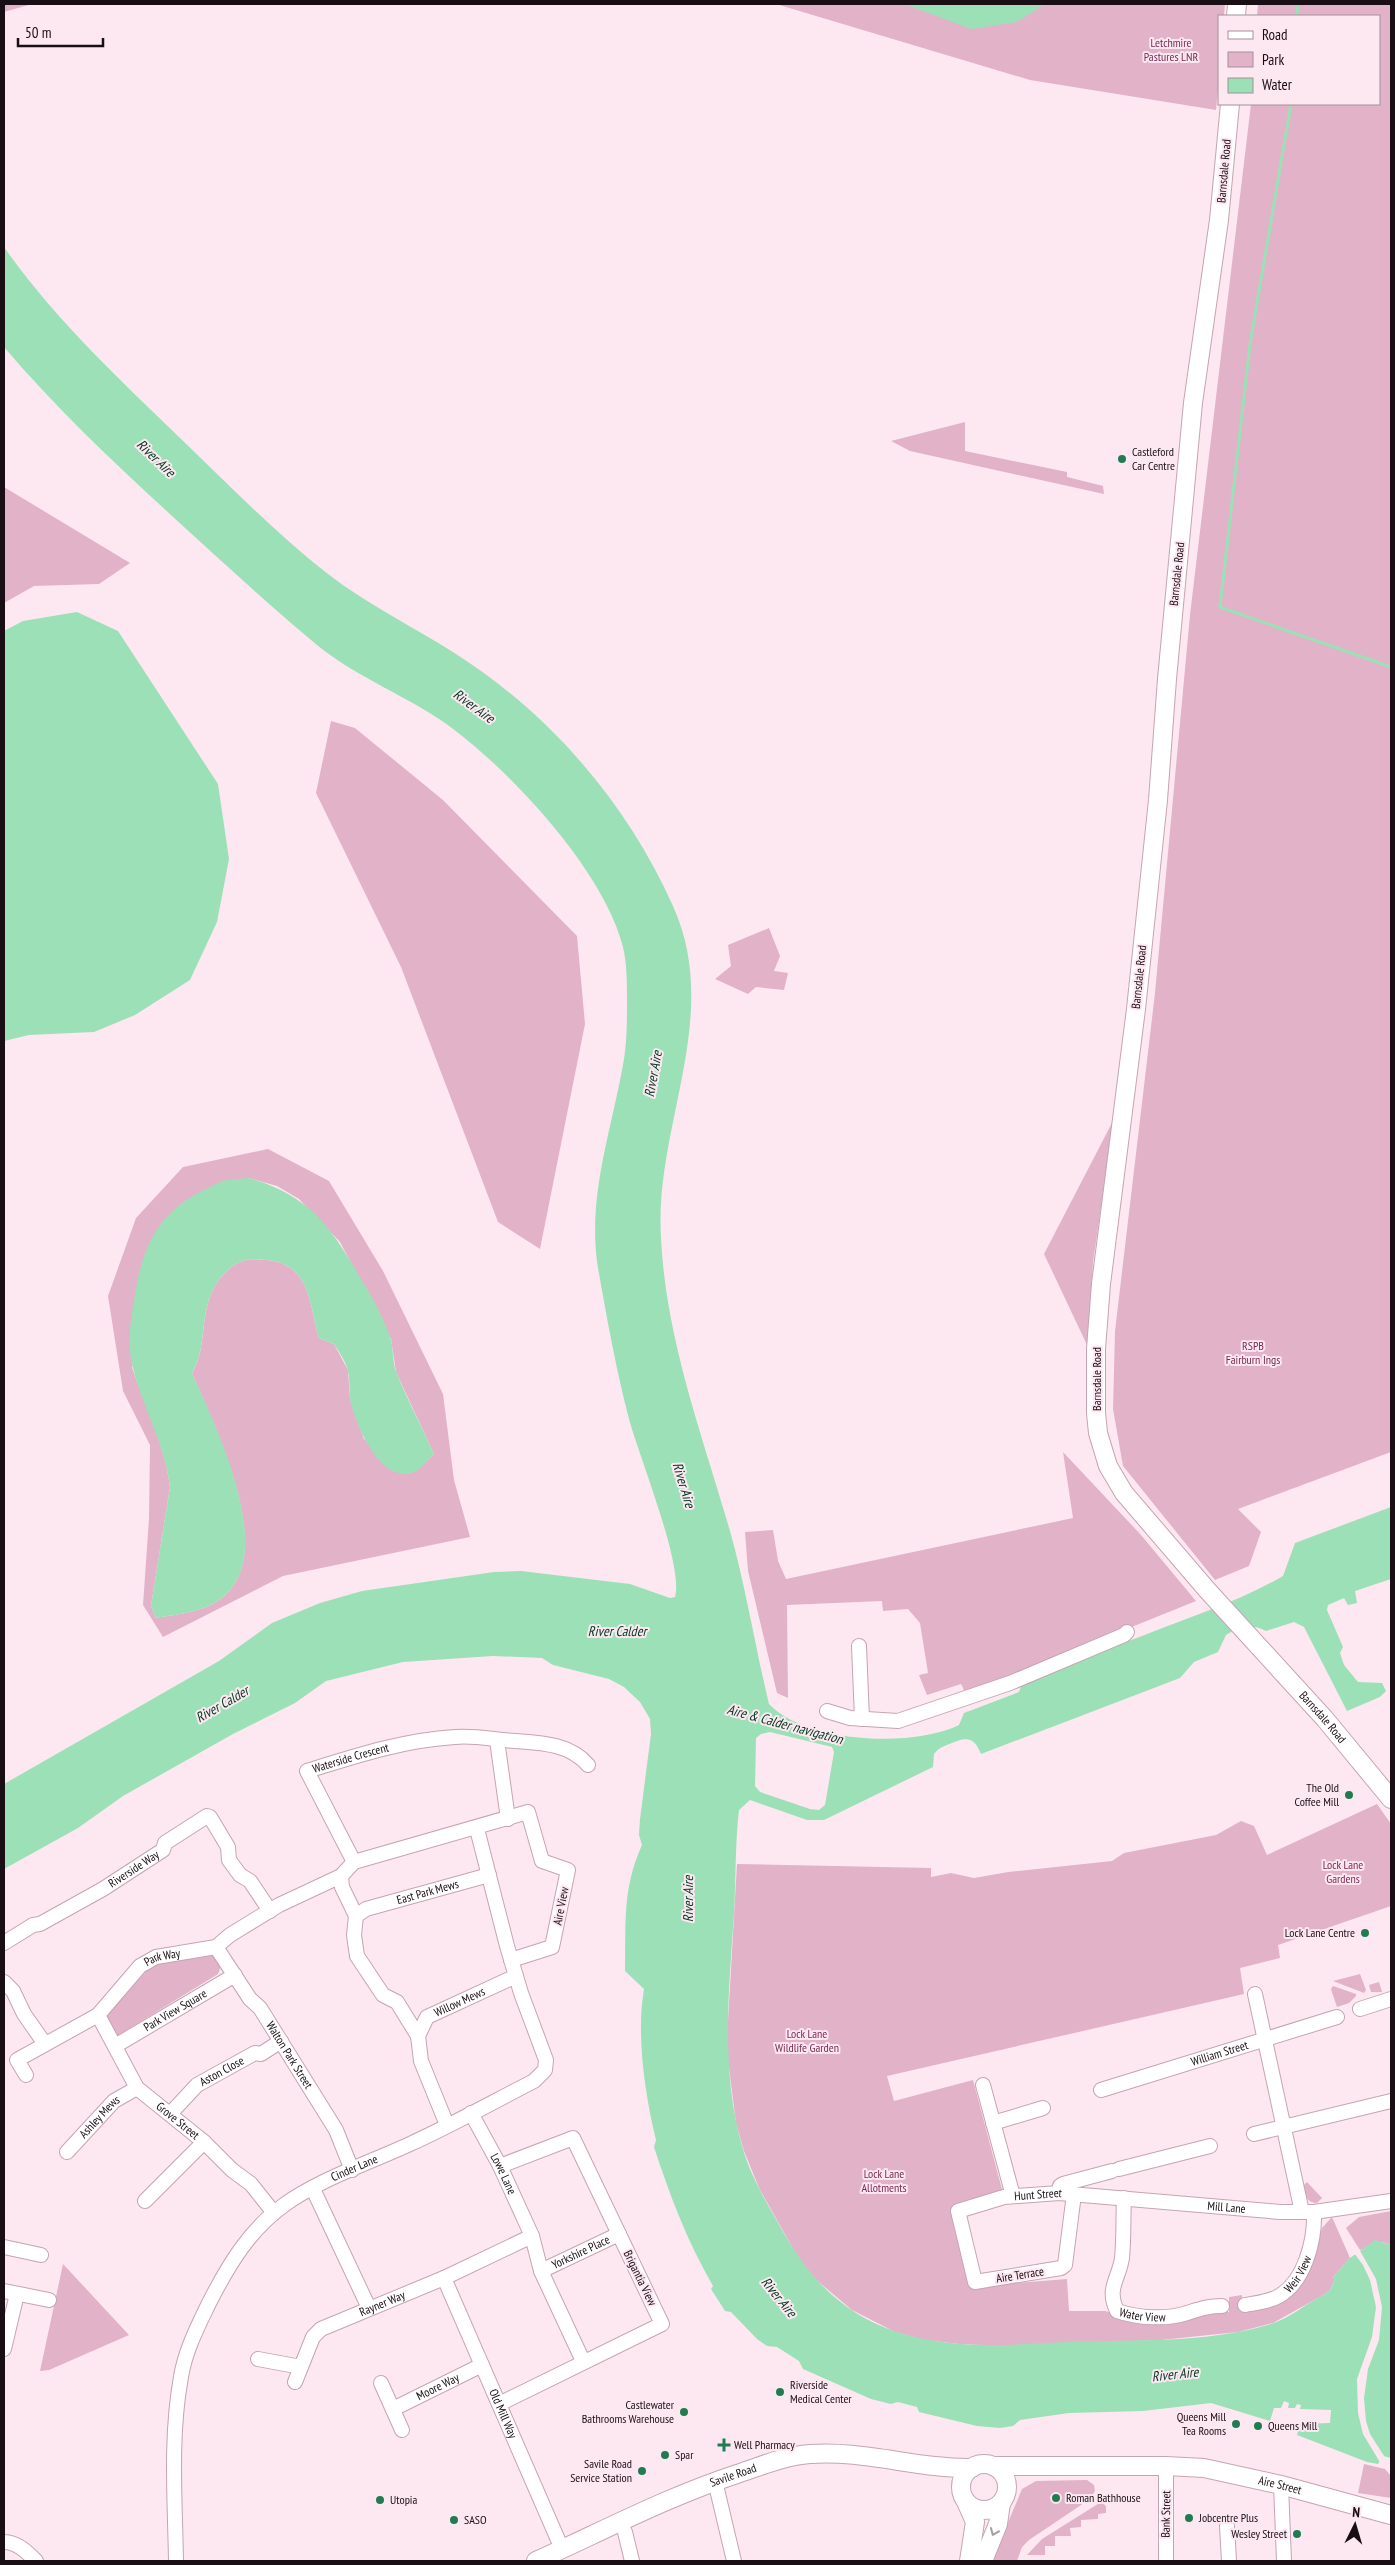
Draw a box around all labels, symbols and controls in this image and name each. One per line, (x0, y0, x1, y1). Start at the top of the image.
scale bar (18, 15, 102, 47)
legend (1218, 15, 1380, 105)
text: 50 m (25, 23, 51, 42)
text: Road (1262, 25, 1288, 44)
park label: Letchmire Pastures LNR (1144, 35, 1198, 64)
text: Park (1262, 50, 1284, 69)
text: Water (1262, 75, 1293, 94)
street label: Barnsdale Road (1213, 139, 1234, 203)
water label: River Aire (133, 435, 180, 482)
place label: Castleford Car Centre (1132, 444, 1175, 473)
marker: Castleford Car Centre (1116, 453, 1128, 465)
street label: Barnsdale Road (1166, 541, 1187, 606)
water label: River Aire (450, 685, 499, 728)
street label: Barnsdale Road (1128, 944, 1149, 1009)
water label: River Aire (640, 1048, 666, 1099)
park label: RSPB Fairburn Ings (1226, 1338, 1280, 1367)
street label: Barnsdale Road (1089, 1347, 1104, 1411)
water label: River Aire (669, 1460, 700, 1511)
water label: River Calder (588, 1622, 648, 1640)
water label: River Calder (192, 1680, 254, 1726)
street label: Barnsdale Road (1296, 1688, 1350, 1746)
water label: Aire & Calder navigation (725, 1700, 846, 1748)
street label: Waterside Crescent (311, 1739, 391, 1776)
place label: The Old Coffee Mill (1295, 1780, 1339, 1809)
marker: The Old Coffee Mill (1343, 1789, 1355, 1801)
street label: Riverside Way (105, 1846, 162, 1891)
park label: Lock Lane Gardens (1323, 1857, 1363, 1886)
water label: River Aire (679, 1874, 697, 1922)
street label: East Park Mews (395, 1876, 460, 1907)
street label: Aire View (549, 1884, 572, 1926)
place label: Lock Lane Centre (1285, 1925, 1355, 1940)
marker: Lock Lane Centre (1359, 1927, 1371, 1939)
street label: Park Way (141, 1945, 182, 1969)
street label: Willow Mews (431, 1983, 487, 2020)
street label: Park View Square (141, 1985, 209, 2034)
street label: Walton Park Street (263, 2018, 317, 2092)
park label: Lock Lane Wildlife Garden (775, 2026, 839, 2055)
street label: William Street (1189, 2037, 1250, 2069)
street label: Aston Close (197, 2053, 246, 2089)
street label: Ashley Mews (76, 2092, 122, 2141)
street label: Grove Street (153, 2098, 203, 2143)
street label: Lowe Lane (487, 2150, 520, 2197)
street label: Cinder Lane (328, 2151, 380, 2184)
park label: Lock Lane Allotments (861, 2166, 907, 2195)
street label: Hunt Street (1014, 2185, 1063, 2203)
street label: Mill Lane (1207, 2198, 1246, 2216)
street label: Yorkshire Place (549, 2231, 612, 2272)
street label: Brigantia View (621, 2248, 661, 2309)
street label: Weir View (1281, 2253, 1315, 2296)
street label: Aire Terrace (995, 2263, 1045, 2286)
water label: River Aire (757, 2273, 801, 2322)
street label: Rayner Way (357, 2287, 407, 2319)
street label: Water View (1118, 2304, 1167, 2324)
water label: River Aire (1151, 2362, 1200, 2385)
street label: Moore Way (414, 2369, 462, 2403)
place label: Riverside Medical Center (790, 2377, 852, 2406)
marker: Riverside Medical Center (774, 2386, 786, 2398)
street label: Old Mill Way (486, 2387, 521, 2441)
place label: Castlewater Bathrooms Warehouse (582, 2397, 675, 2426)
marker: Castlewater Bathrooms Warehouse (678, 2406, 690, 2418)
place label: Queens Mill Tea Rooms (1177, 2409, 1226, 2438)
marker: Queens Mill Tea Rooms (1230, 2418, 1242, 2430)
place label: Queens Mill (1268, 2418, 1318, 2433)
marker: Queens Mill (1252, 2420, 1264, 2432)
place label: Well Pharmacy (734, 2437, 795, 2452)
marker: Well Pharmacy (718, 2439, 730, 2451)
place label: Spar (675, 2447, 694, 2462)
marker: Spar (659, 2449, 671, 2461)
place label: Savile Road Service Station (570, 2456, 632, 2485)
street label: Savile Road (708, 2460, 758, 2490)
marker: Savile Road Service Station (636, 2465, 648, 2477)
street label: Aire Street (1257, 2472, 1304, 2497)
street label: Bank Street (1158, 2489, 1173, 2538)
place label: Roman Bathhouse (1066, 2490, 1141, 2505)
place label: Utopia (390, 2492, 417, 2507)
marker: Roman Bathhouse (1050, 2492, 1062, 2504)
marker: Utopia (374, 2494, 386, 2506)
north arrow (1330, 2500, 1380, 2550)
text: N (1352, 2503, 1361, 2521)
place label: Jobcentre Plus (1198, 2510, 1258, 2525)
place label: SASO (464, 2512, 487, 2527)
marker: Jobcentre Plus (1183, 2512, 1195, 2524)
marker: SASO (448, 2514, 460, 2526)
place label: Wesley Street (1231, 2526, 1288, 2541)
one-way arrow (990, 2528, 1000, 2536)
marker: Wesley Street (1291, 2528, 1303, 2540)

